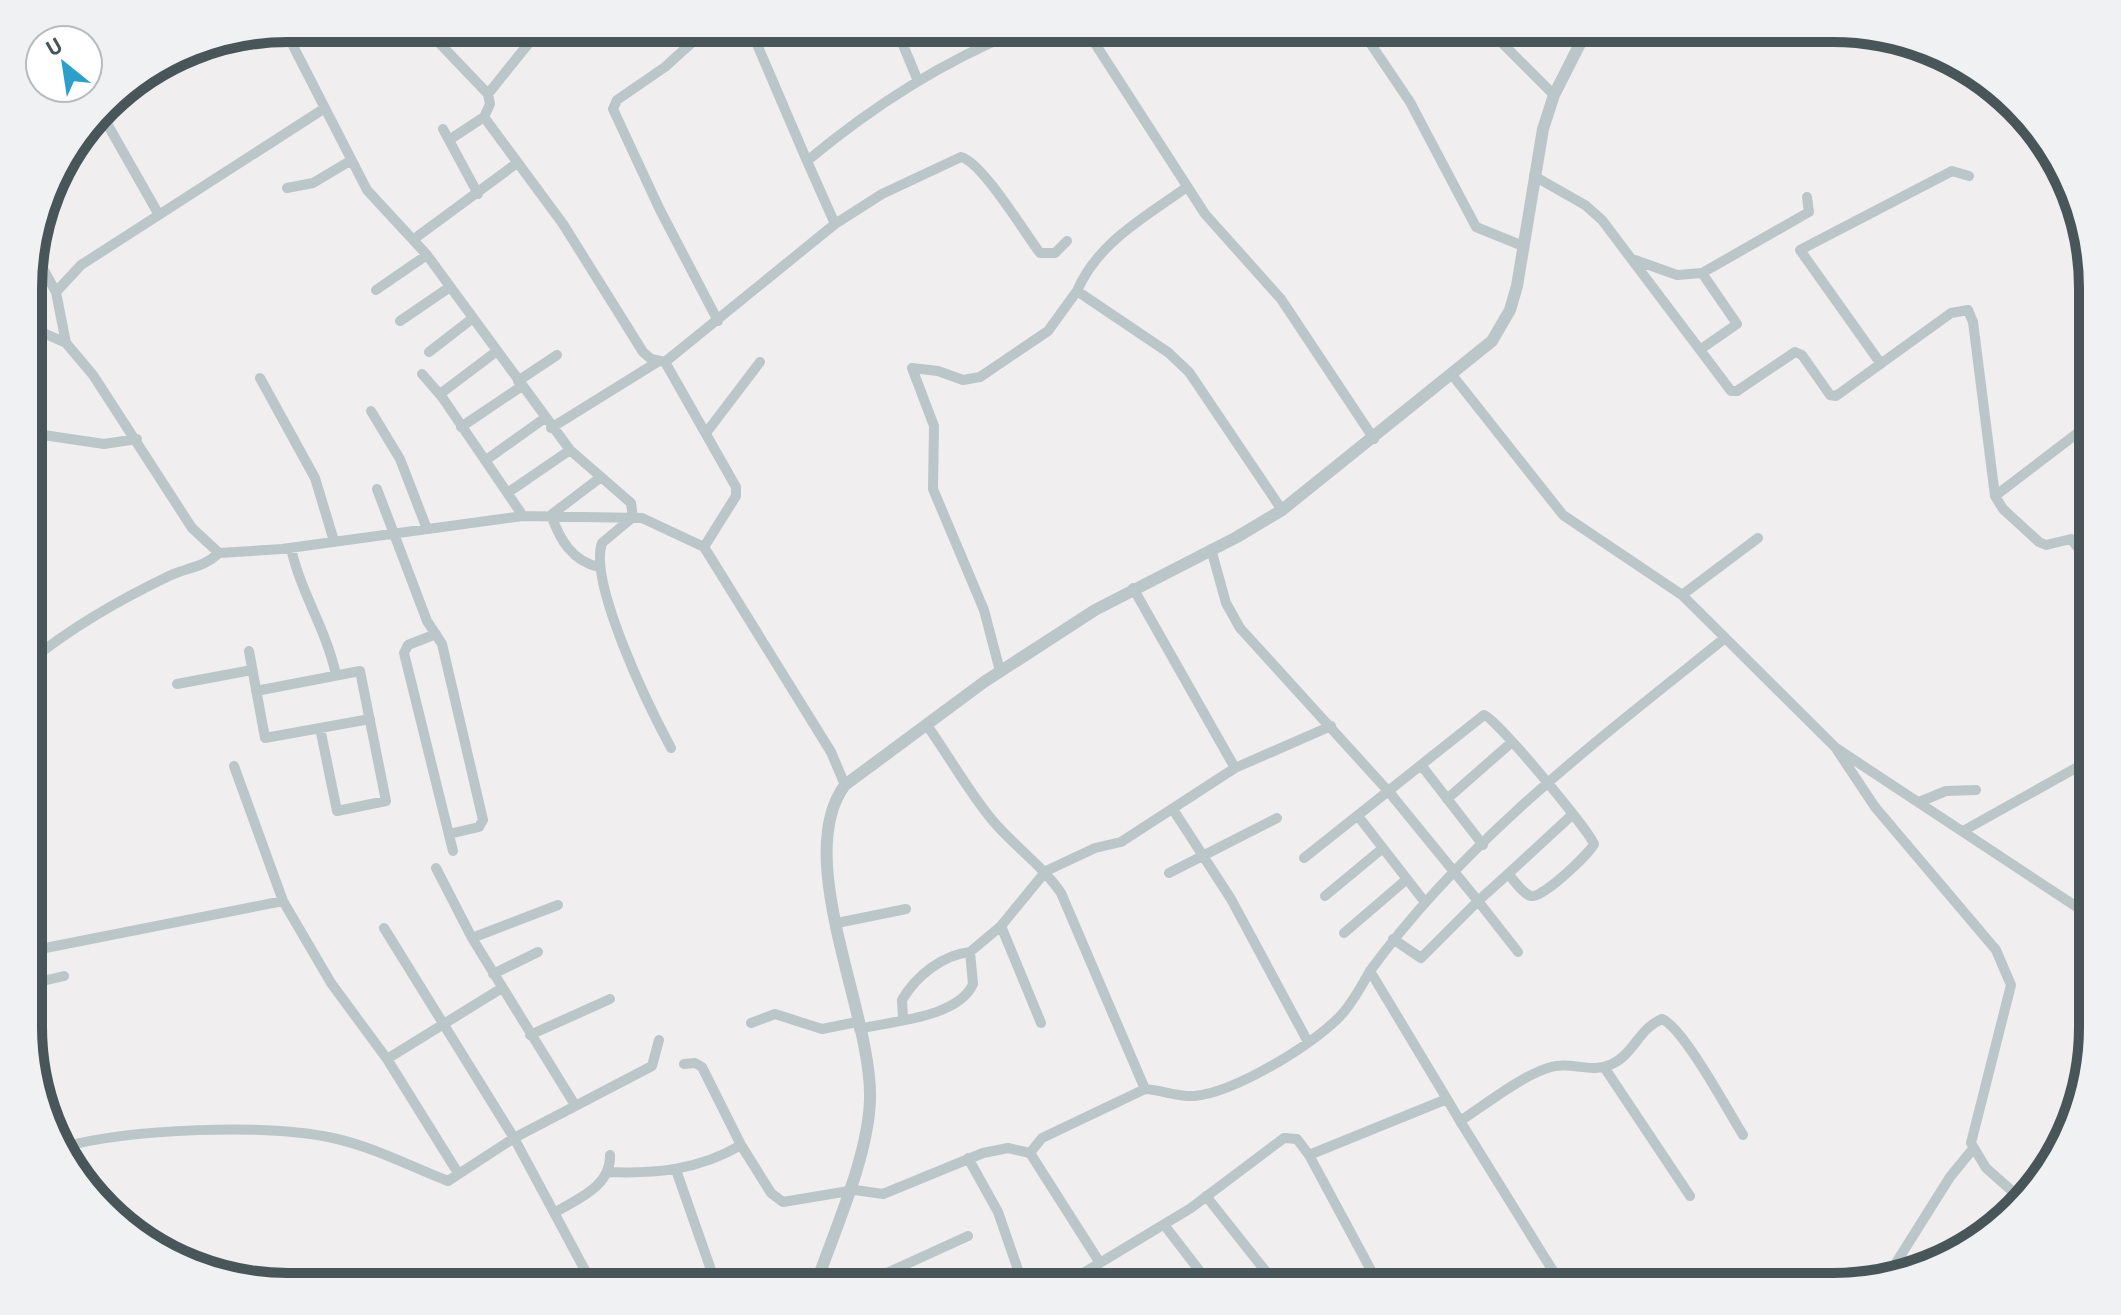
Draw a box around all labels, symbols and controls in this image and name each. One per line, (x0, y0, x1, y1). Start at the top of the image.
north arrow (24, 24, 104, 104)
text: U (41, 31, 66, 61)

